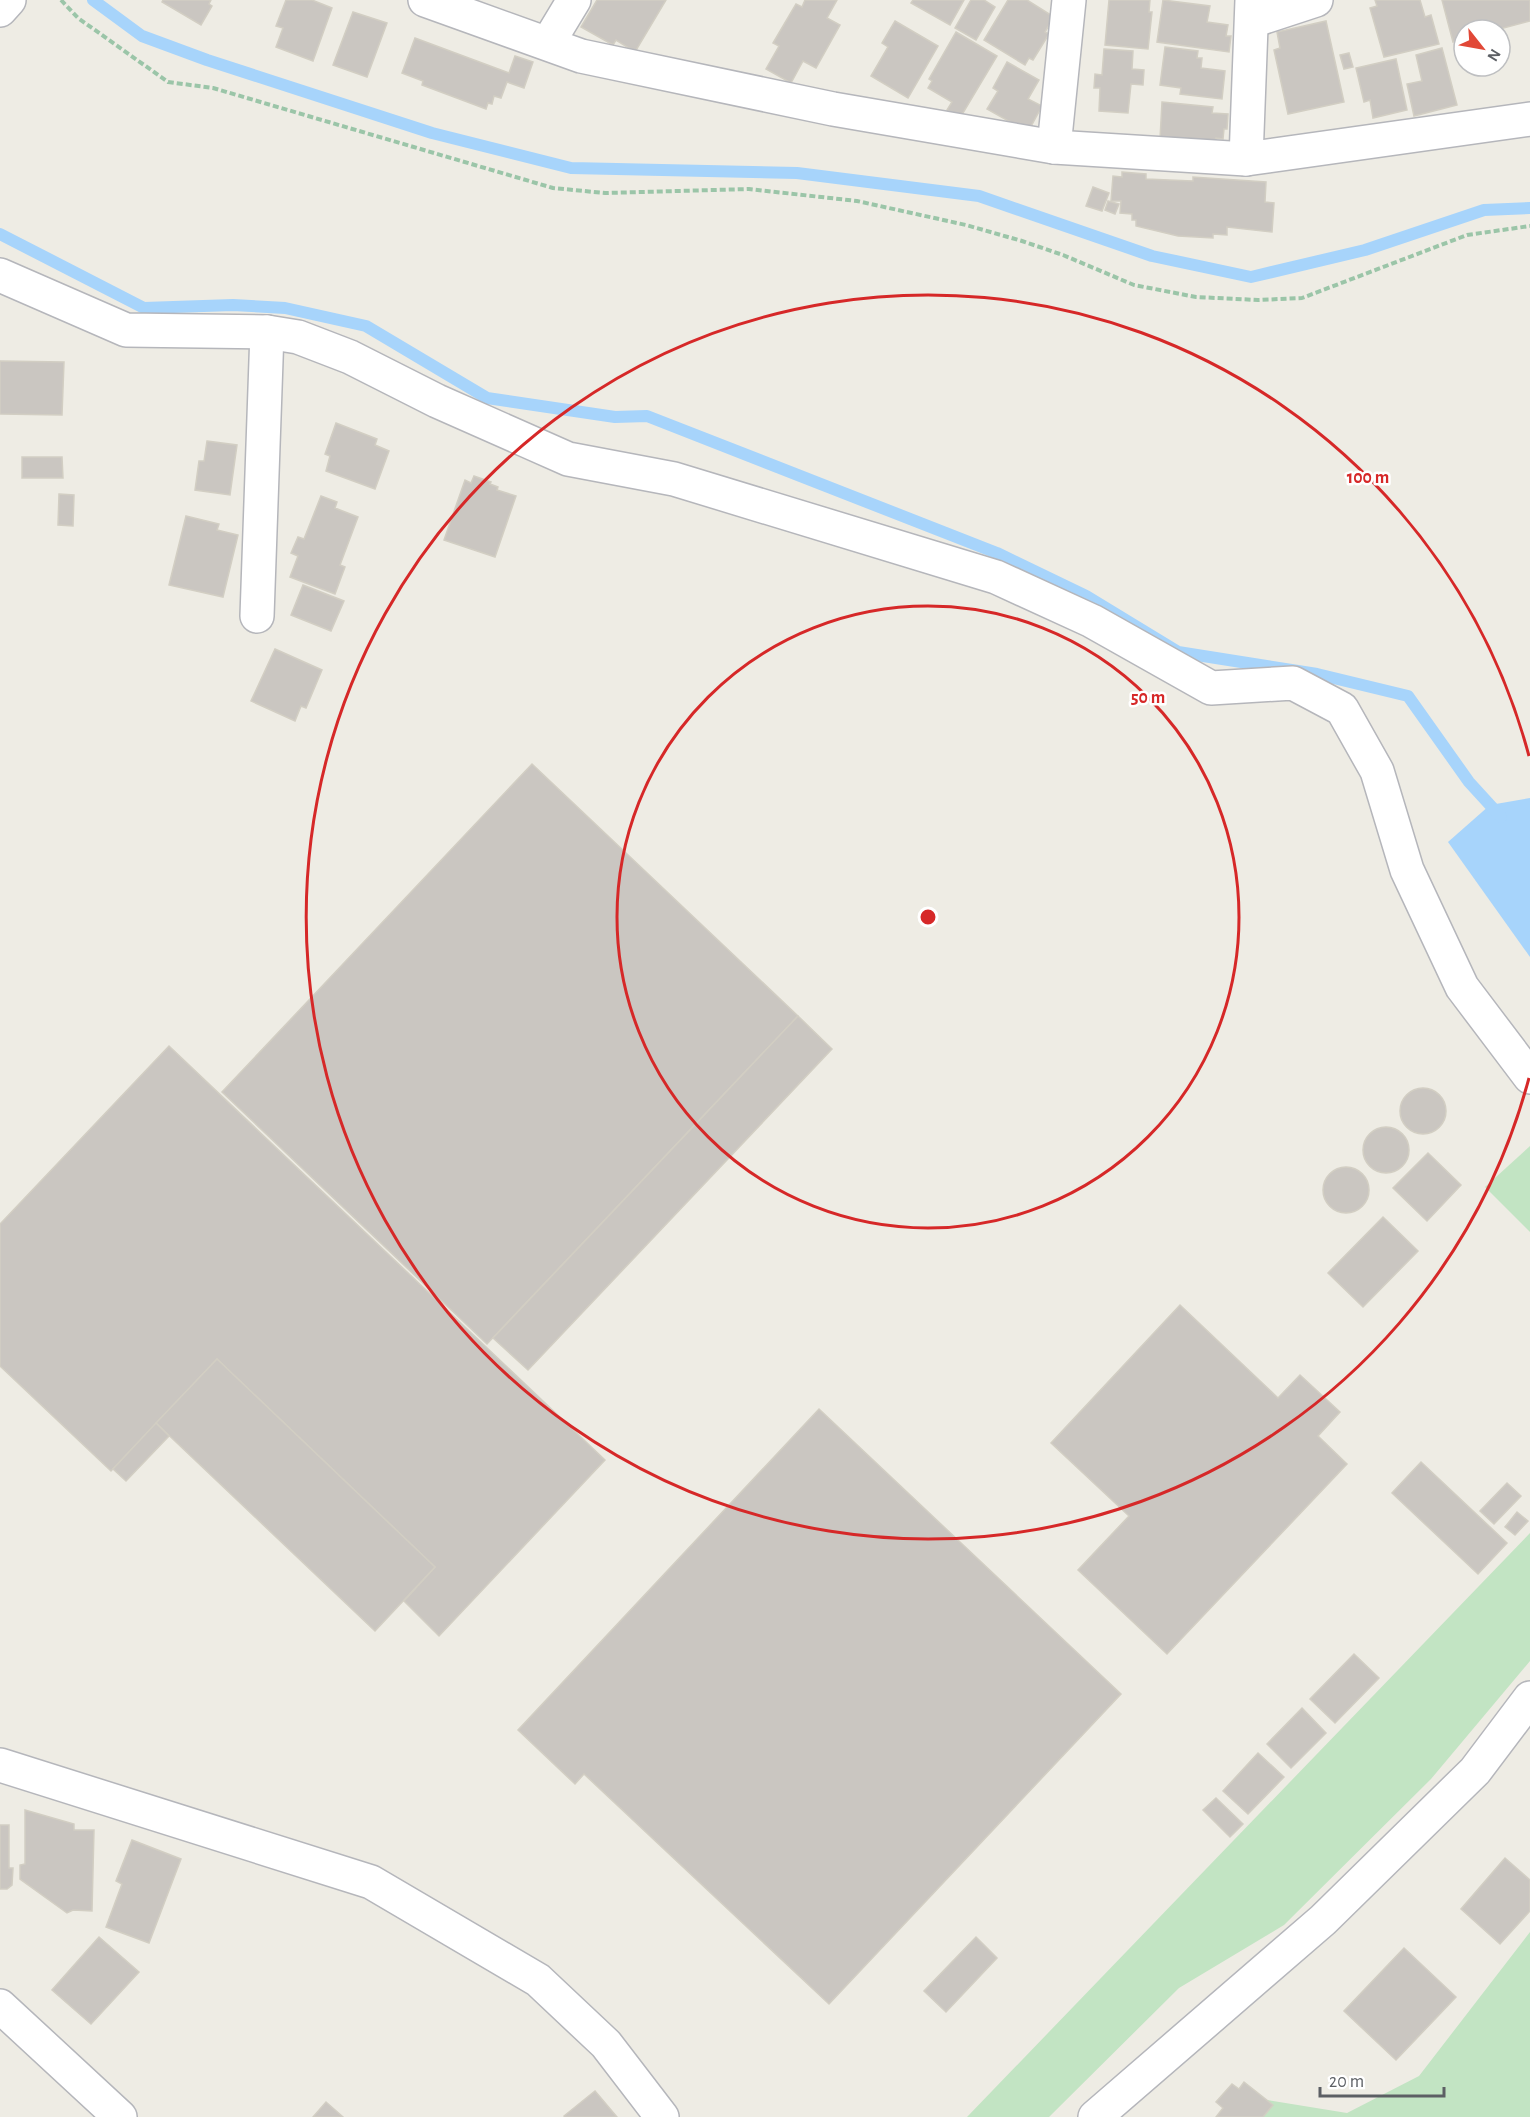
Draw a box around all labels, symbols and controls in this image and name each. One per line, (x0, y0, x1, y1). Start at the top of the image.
north arrow (1452, 18, 1512, 78)
text: N (1484, 46, 1504, 64)
text: 100 m (1347, 469, 1389, 487)
text: 50 m (1131, 689, 1165, 707)
centre of rings (918, 907, 938, 927)
scale bar (1320, 2060, 1444, 2098)
text: 20 m (1329, 2073, 1364, 2091)

